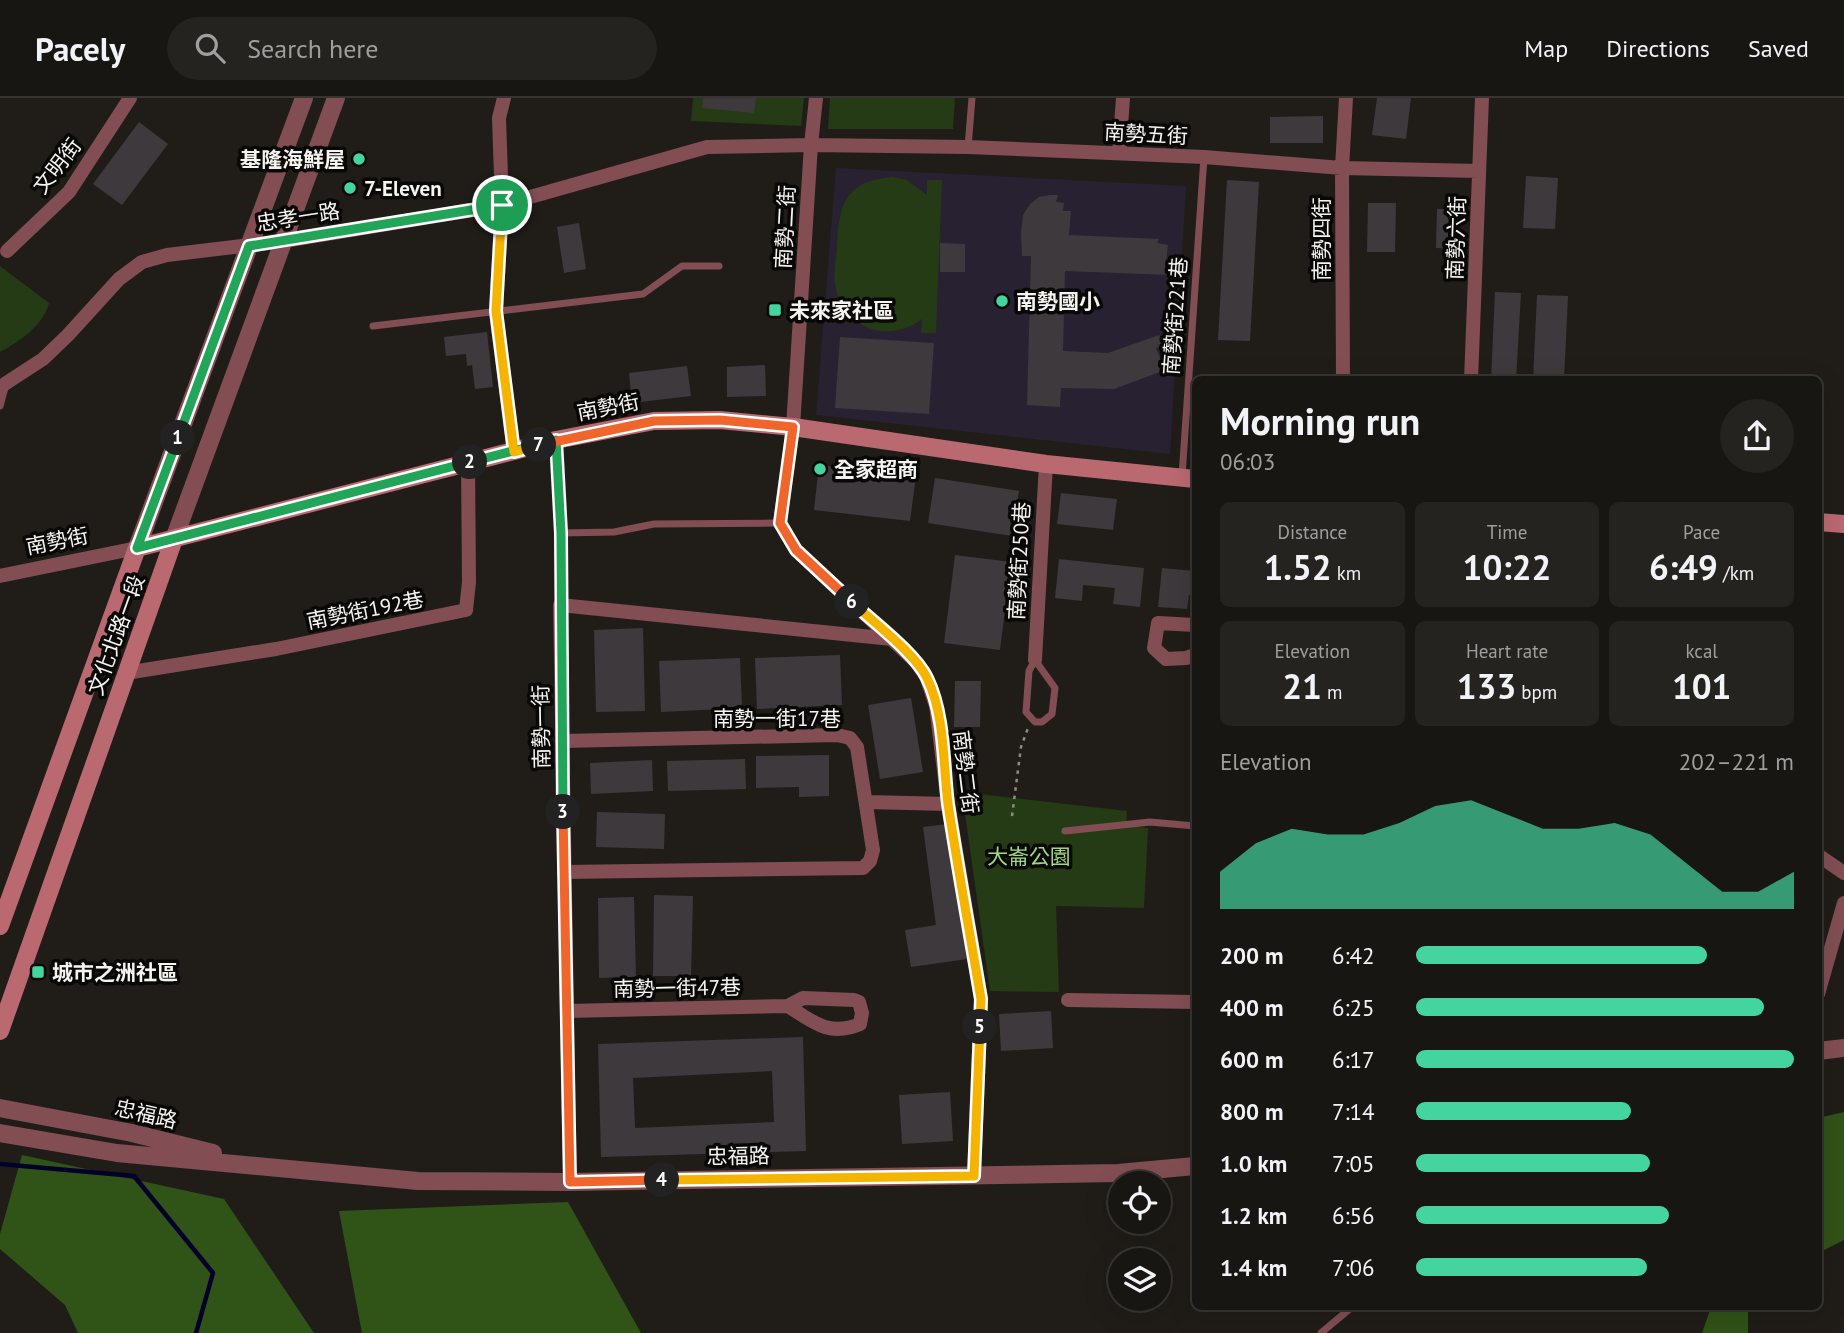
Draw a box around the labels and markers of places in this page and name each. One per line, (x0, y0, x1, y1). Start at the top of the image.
place label: 基隆海鮮屋 (240, 146, 345, 173)
marker: 基隆海鮮屋 (351, 151, 367, 167)
place label: 7-Eleven (364, 175, 442, 202)
pin (472, 175, 532, 235)
marker: 7-Eleven (342, 180, 358, 196)
place label: 南勢國小 (1016, 288, 1100, 315)
marker: 南勢國小 (994, 293, 1010, 309)
place label: 未來家社區 (789, 297, 894, 324)
marker: 未來家社區 (767, 302, 783, 318)
pin: 1 (160, 420, 196, 456)
pin: 7 (522, 428, 556, 462)
pin: 2 (452, 444, 488, 480)
place label: 全家超商 (834, 456, 918, 483)
marker: 全家超商 (812, 461, 828, 477)
pin: 6 (834, 584, 870, 620)
pin: 3 (546, 794, 580, 830)
place label: 城市之洲社區 (52, 959, 178, 986)
marker: 城市之洲社區 (30, 964, 46, 980)
pin: 5 (962, 1010, 998, 1044)
pin: 4 (644, 1162, 680, 1198)

